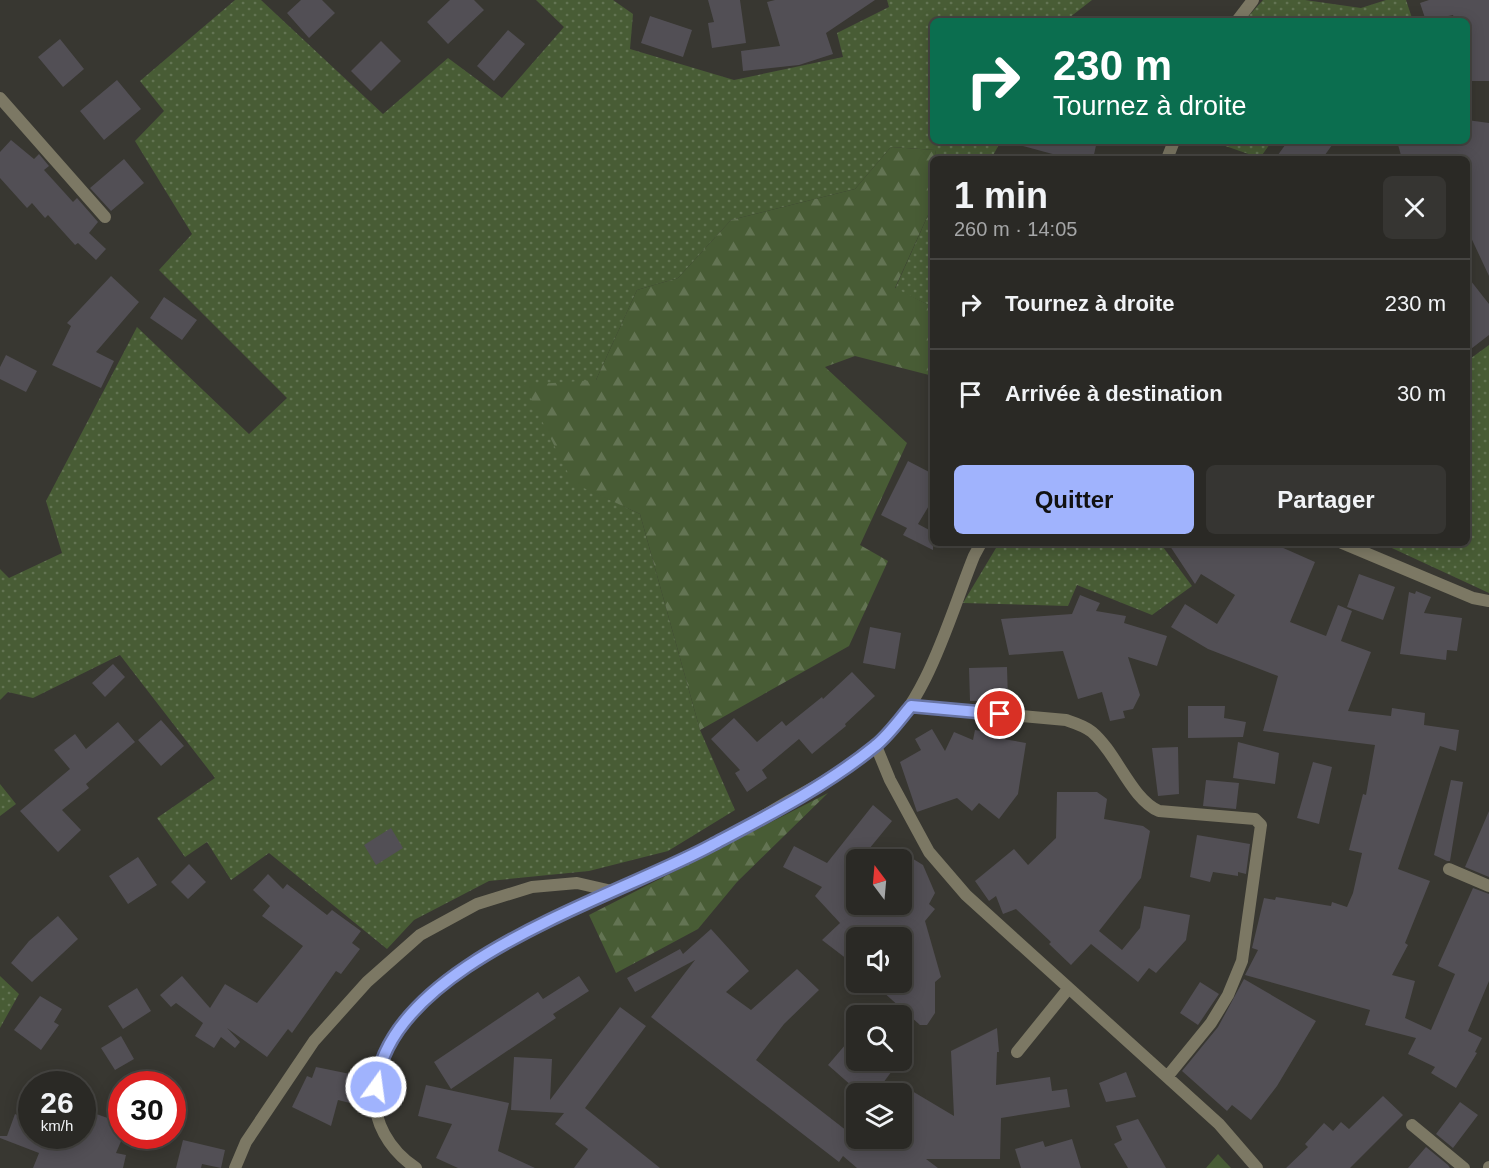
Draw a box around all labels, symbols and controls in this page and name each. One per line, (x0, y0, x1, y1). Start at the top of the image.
icon: right (954, 42, 1032, 120)
text: 230 m (1053, 42, 1172, 89)
text: Tournez à droite (1053, 91, 1247, 121)
text: 1 min (954, 175, 1048, 216)
button: close (1383, 176, 1446, 239)
text: 260 m · 14:05 (954, 218, 1077, 240)
icon: right (954, 288, 987, 321)
text: Tournez à droite (1005, 291, 1175, 316)
text: 230 m (1385, 291, 1446, 316)
icon: arrive (954, 378, 987, 411)
text: Arrivée à destination (1005, 381, 1223, 406)
text: 30 m (1397, 381, 1446, 406)
button: Quitter (954, 465, 1194, 534)
button: Partager (1206, 465, 1446, 534)
pin (974, 688, 1025, 739)
icon: arrive (983, 697, 1016, 730)
north arrow (846, 849, 912, 915)
map controls (846, 849, 912, 1149)
button: sound (846, 927, 912, 993)
button: search (846, 1005, 912, 1071)
position arrow (344, 1055, 408, 1119)
speed limit sign: 30 (108, 1071, 186, 1149)
button: layers (846, 1083, 912, 1149)
text: 26 (40, 1086, 74, 1119)
text: km/h (41, 1117, 73, 1134)

